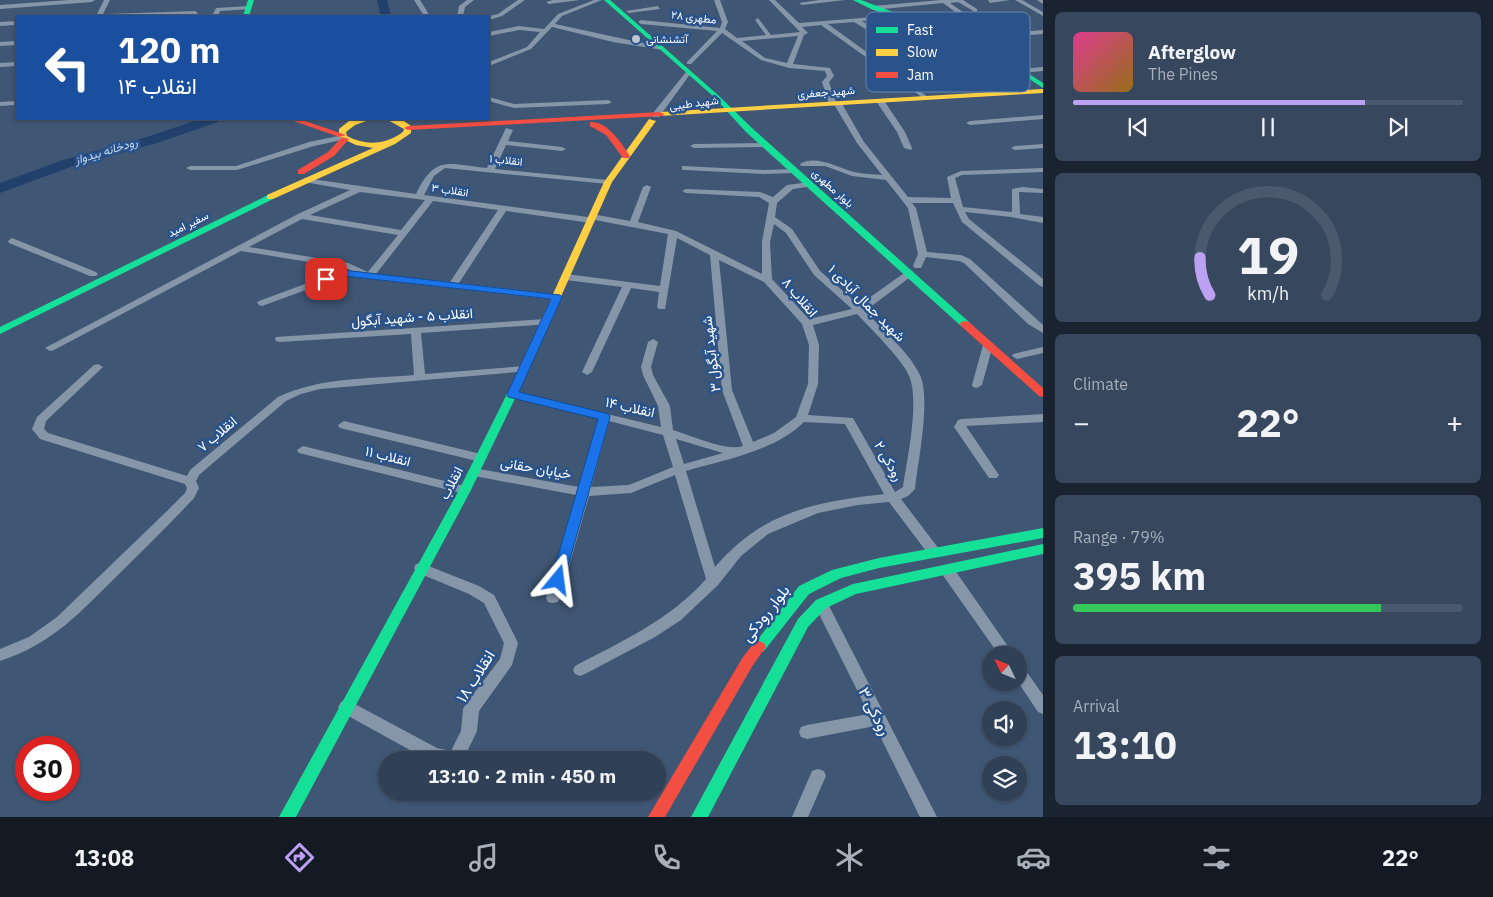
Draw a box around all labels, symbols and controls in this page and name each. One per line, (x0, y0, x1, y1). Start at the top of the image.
street label: مطهری ۲۸ (671, 7, 718, 27)
legend (866, 12, 1030, 92)
text: Fast (907, 21, 933, 39)
text: 120 m (118, 27, 221, 73)
place label: آتشنشانی (646, 32, 689, 46)
marker: آتشنشانی (630, 33, 642, 45)
icon: left (35, 35, 100, 100)
text: Afterglow (1148, 40, 1236, 64)
text: Slow (907, 43, 938, 61)
text: The Pines (1148, 64, 1218, 84)
text: Jam (907, 66, 934, 84)
text: انقلاب ۱۴ (118, 71, 197, 100)
street label: شهید جعفری (797, 83, 856, 101)
street label: شهید طیبی (668, 93, 720, 113)
icon: previous (1124, 113, 1152, 141)
icon: pause (1254, 113, 1282, 141)
icon: next (1384, 113, 1412, 141)
water label: رودخانه بیدواز (72, 134, 140, 168)
street label: انقلاب ۱ (489, 151, 523, 169)
street label: بلوار مطهری (809, 166, 857, 210)
street label: انقلاب ۳ (431, 180, 469, 200)
street label: سفیر امید (165, 208, 211, 240)
text: 19 (1237, 221, 1299, 288)
pin (305, 258, 347, 300)
street label: شهید جمال آبادی ۱ (824, 261, 909, 346)
icon: arrive (312, 265, 340, 293)
street label: انقلاب ۸ (778, 273, 822, 321)
text: km/h (1247, 282, 1289, 305)
street label: انقلاب ۵ - شهید آبگول (350, 304, 474, 331)
street label: شهید آبگول ۳ (697, 315, 726, 393)
text: Climate (1073, 374, 1128, 394)
street label: انقلاب ۱۴ (603, 393, 657, 421)
text: 22° (1236, 398, 1300, 447)
text: − (1073, 404, 1090, 441)
text: + (1446, 404, 1463, 441)
street label: انقلاب ۷ (193, 412, 241, 456)
street label: رودکی ۲ (870, 438, 908, 484)
street label: انقلاب ۱۱ (363, 442, 413, 470)
street label: خیابان حقانی (499, 453, 573, 483)
street label: انقلاب (435, 463, 467, 503)
text: Range · 79% (1073, 527, 1165, 547)
text: 395 km (1073, 551, 1206, 600)
position arrow (531, 553, 583, 605)
street label: بلوار رودکی (736, 580, 794, 646)
street label: انقلاب ۱۸ (451, 646, 499, 706)
north arrow (982, 646, 1028, 691)
map controls (982, 646, 1027, 801)
street label: رودکی ۳ (853, 683, 896, 739)
text: Arrival (1073, 696, 1120, 716)
button: sound (982, 701, 1027, 746)
text: 13:10 (1073, 720, 1177, 769)
speed limit sign: 30 (15, 736, 80, 801)
button: layers (982, 756, 1027, 801)
text: 13:10 · 2 min · 450 m (428, 764, 616, 788)
icon: directions (282, 840, 317, 875)
icon: music (466, 840, 501, 875)
icon: phone (649, 840, 684, 875)
icon: climate (832, 840, 867, 875)
icon: car (1016, 840, 1051, 875)
icon: filters (1199, 840, 1234, 875)
text: 13:08 (74, 843, 134, 872)
text: 22° (1382, 843, 1419, 872)

